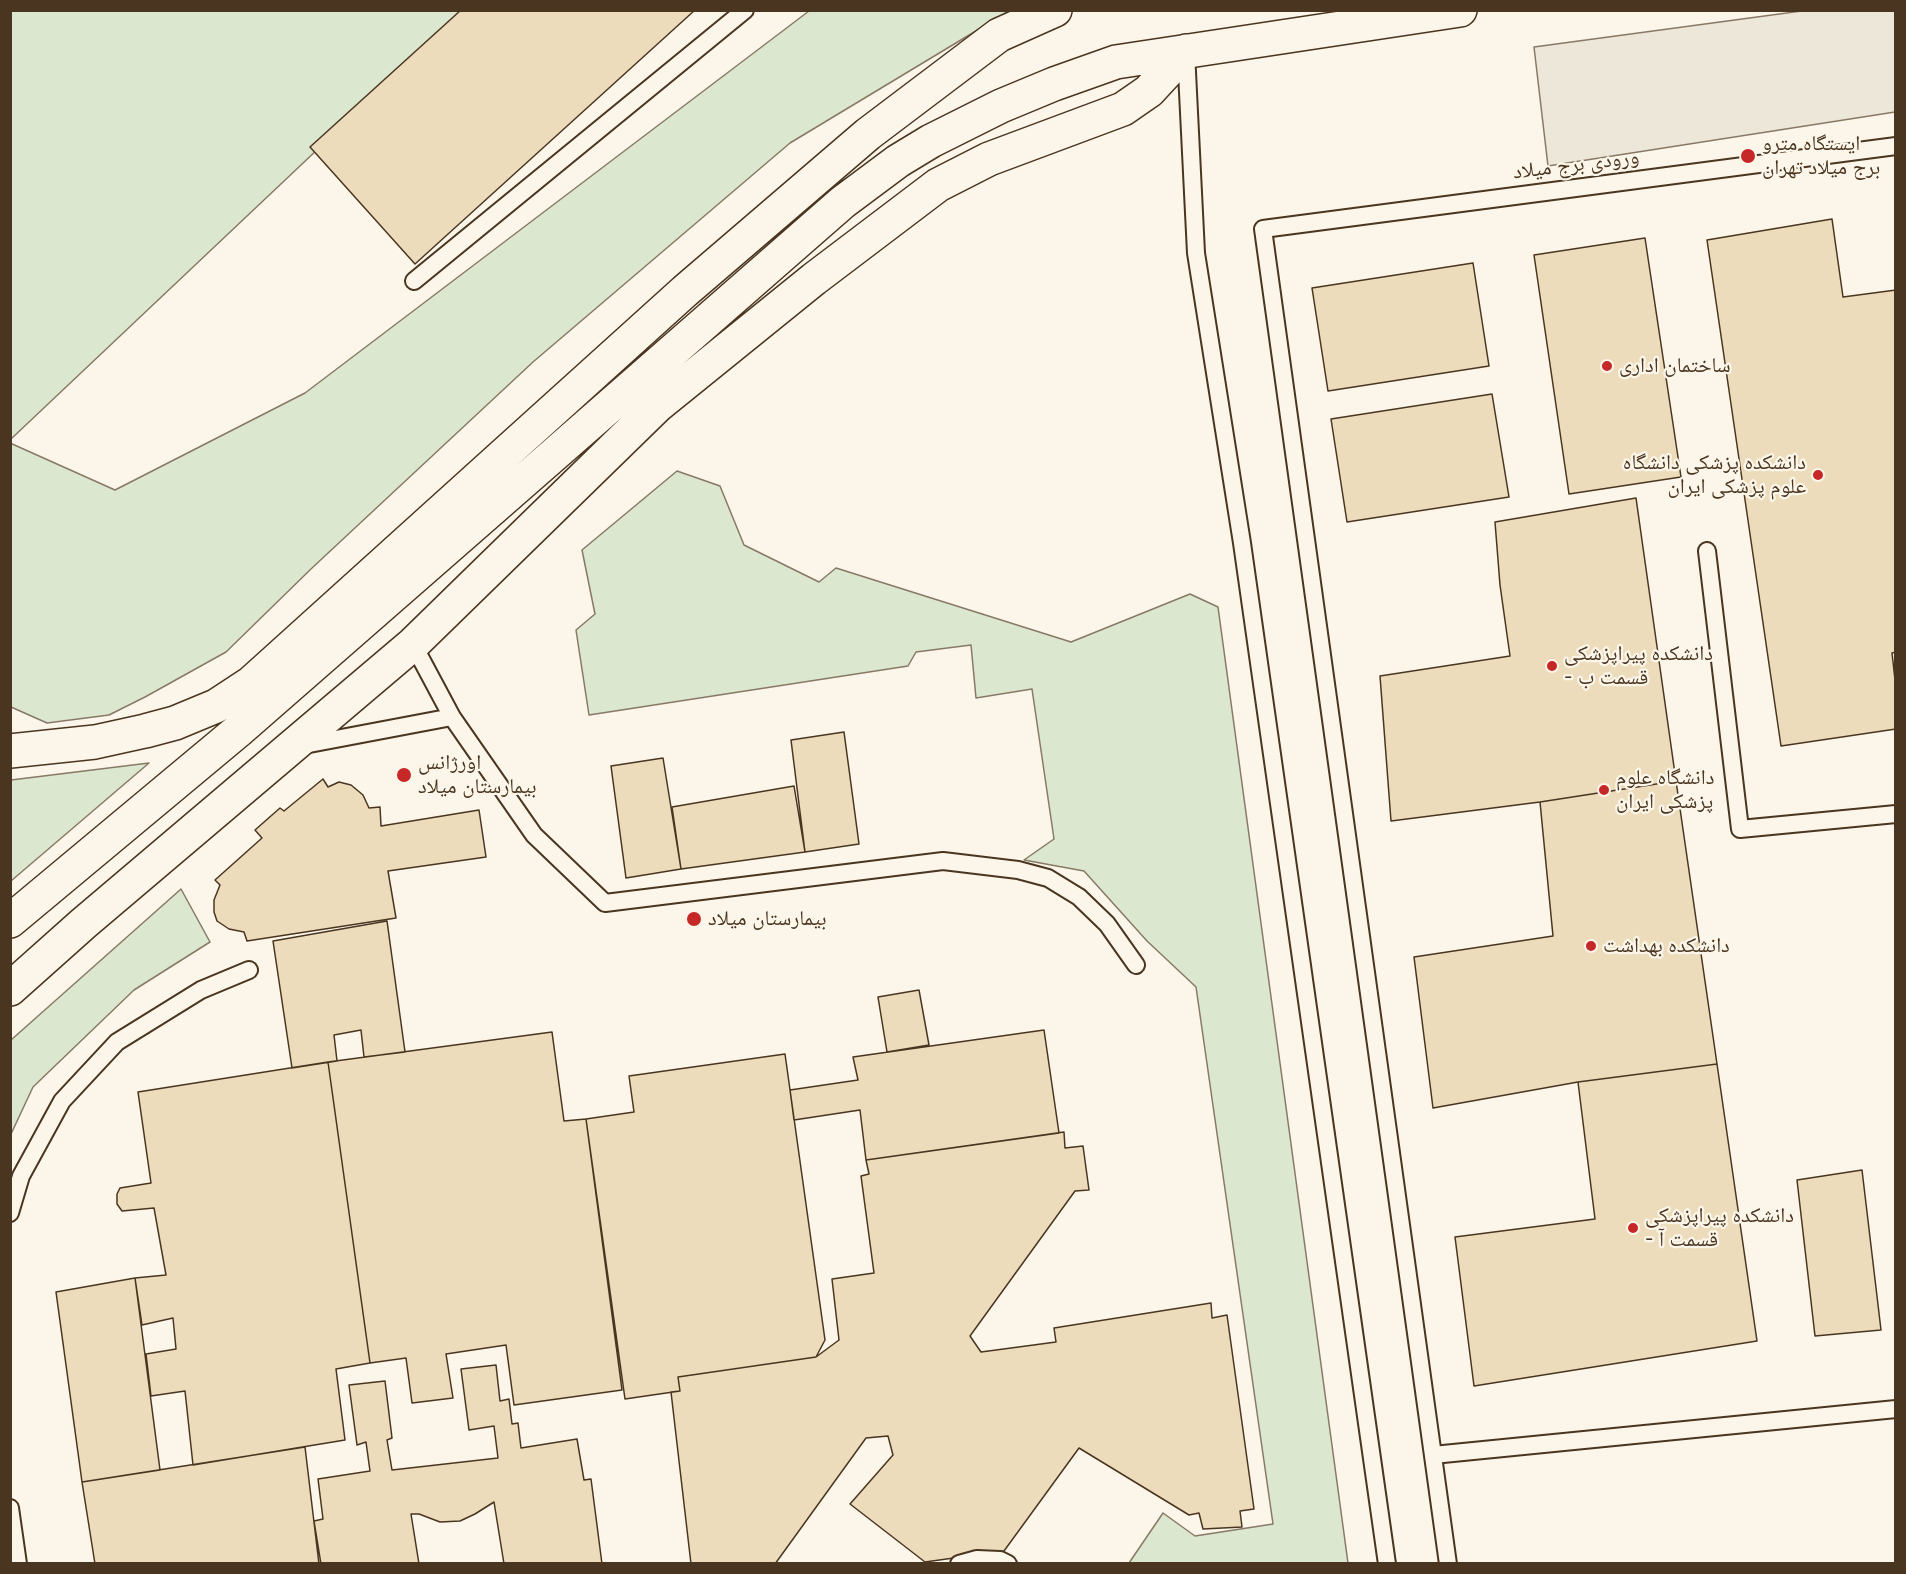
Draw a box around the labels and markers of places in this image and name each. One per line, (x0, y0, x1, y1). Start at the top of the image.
place label: ایستگاه مترو برج میلاد تهران (1762, 131, 1880, 181)
marker: ایستگاه مترو برج میلاد تهران (1739, 147, 1757, 165)
place label: ساختمان اداری (1619, 353, 1731, 379)
marker: ساختمان اداری (1600, 359, 1614, 373)
place label: دانشکده پزشکی دانشگاه علوم پزشکی ایران (1623, 450, 1806, 500)
marker: دانشکده پزشکی دانشگاه علوم پزشکی ایران (1811, 468, 1825, 482)
place label: دانشکده پیراپزشکی - قسمت ب (1564, 641, 1713, 691)
marker: دانشکده پیراپزشکی - قسمت ب (1545, 659, 1559, 673)
place label: اورژانس بیمارستان میلاد (418, 750, 537, 800)
place label: دانشگاه علوم پزشکی ایران (1616, 765, 1714, 815)
marker: اورژانس بیمارستان میلاد (395, 766, 413, 784)
marker: دانشگاه علوم پزشکی ایران (1597, 783, 1611, 797)
place label: بیمارستان میلاد (708, 906, 827, 932)
marker: بیمارستان میلاد (685, 910, 703, 928)
place label: دانشکده بهداشت (1603, 933, 1730, 959)
marker: دانشکده بهداشت (1584, 939, 1598, 953)
place label: دانشکده پیراپزشکی - قسمت آ (1645, 1203, 1794, 1253)
marker: دانشکده پیراپزشکی - قسمت آ (1626, 1221, 1640, 1235)

